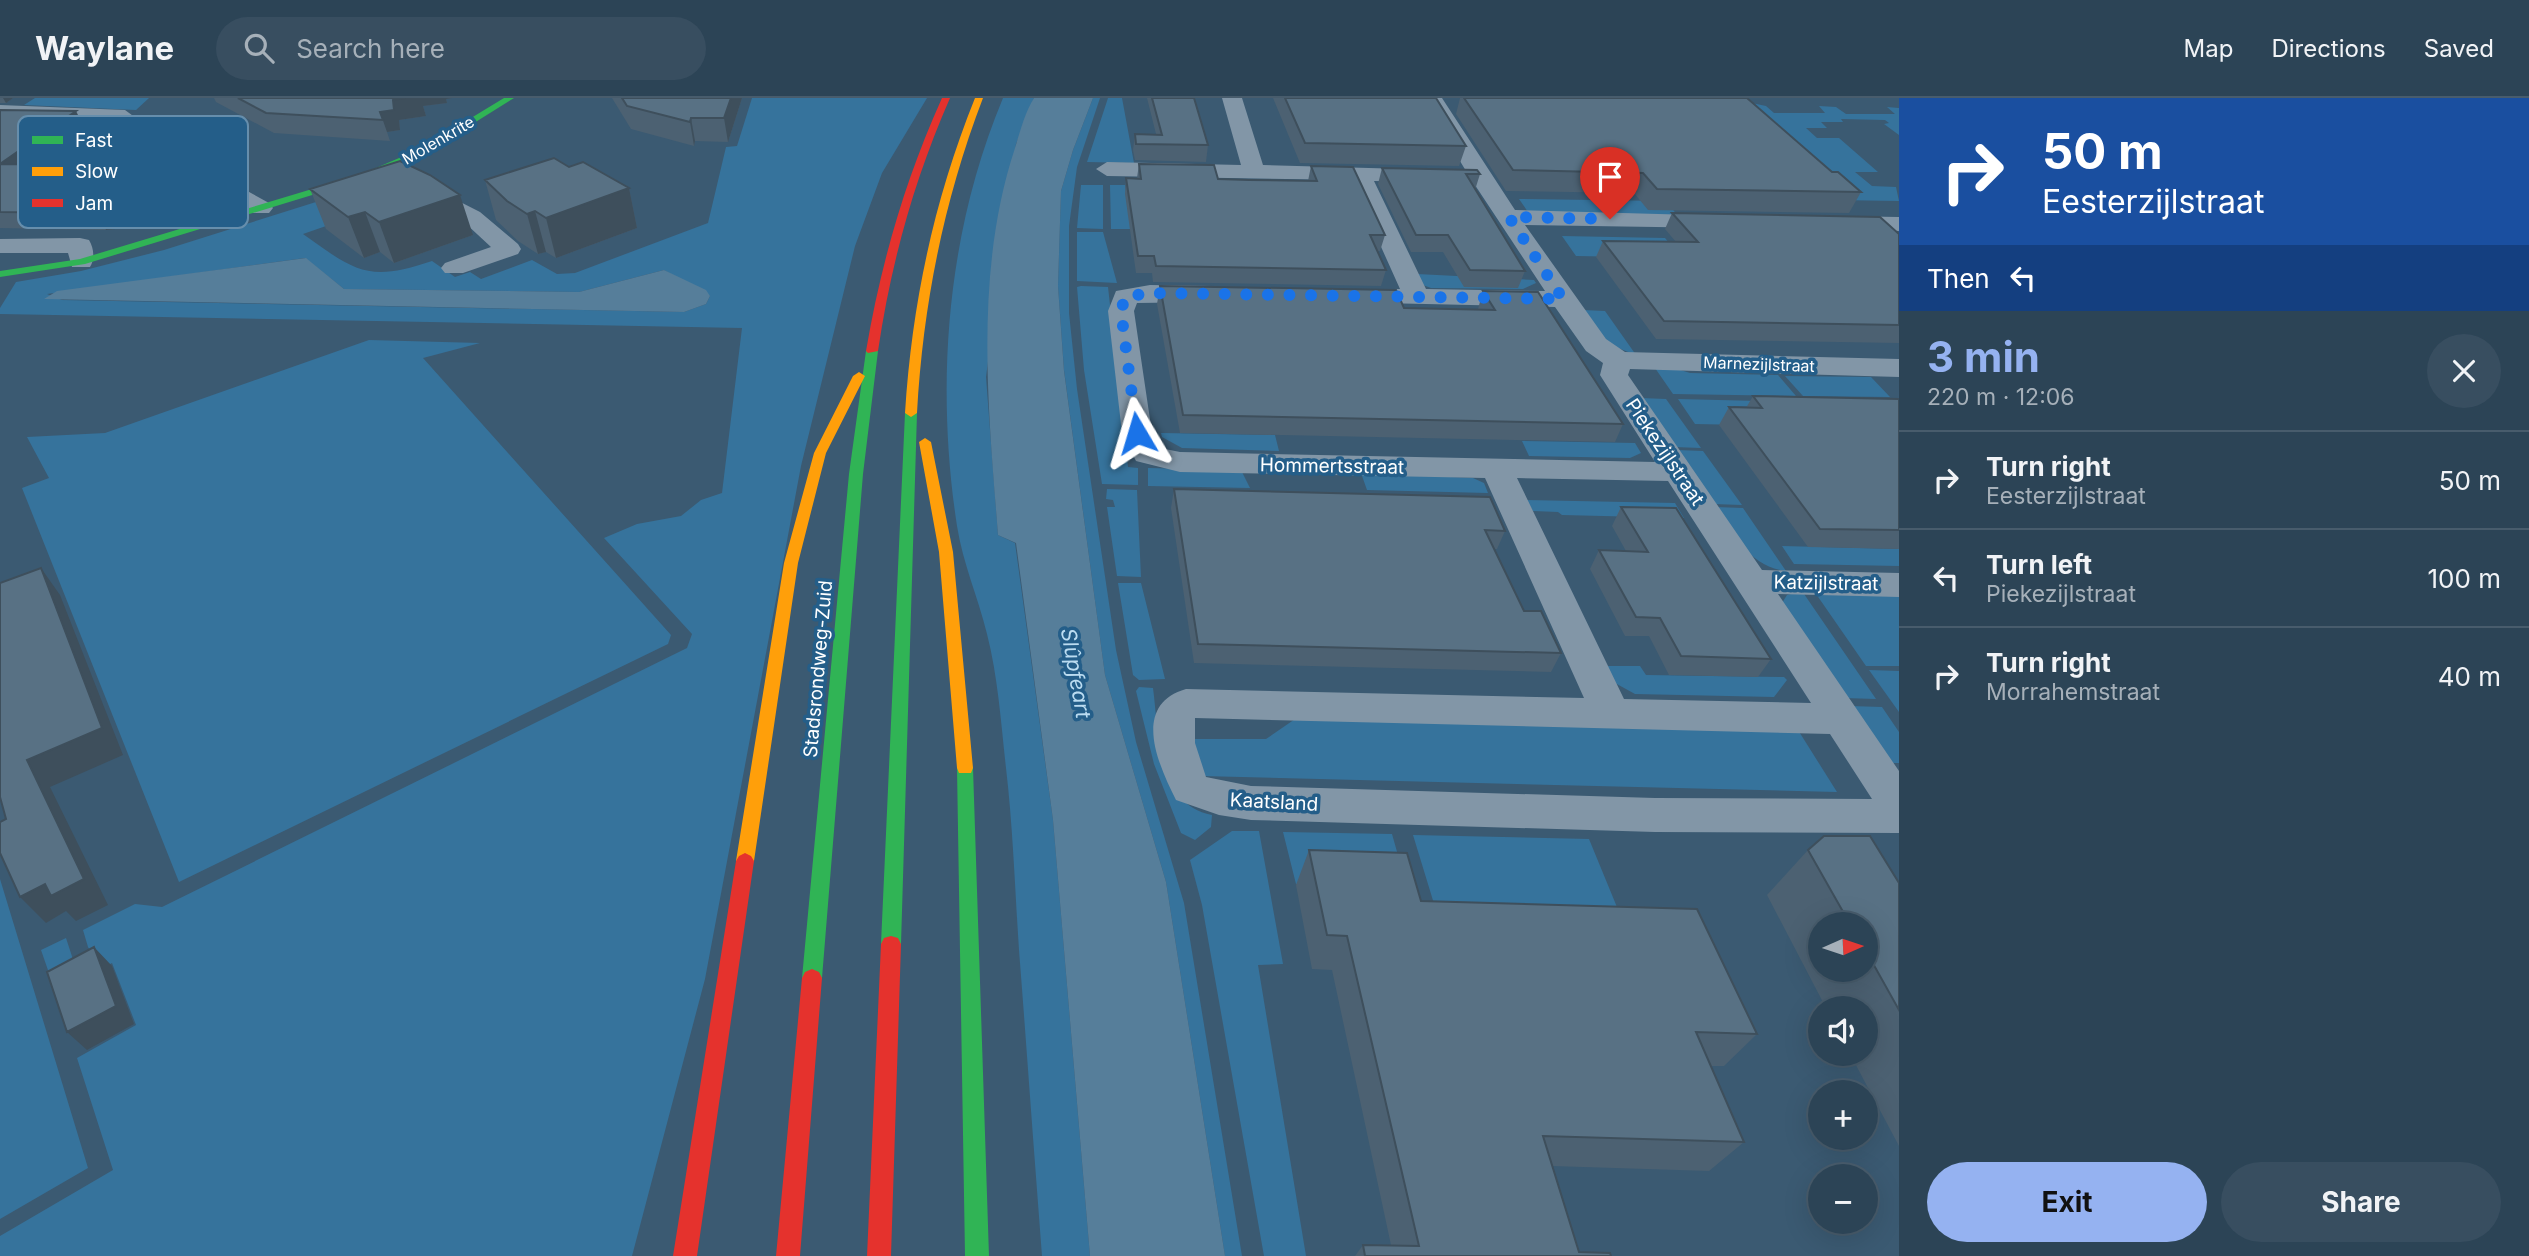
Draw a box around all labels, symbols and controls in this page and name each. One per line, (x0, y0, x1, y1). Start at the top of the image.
search box (216, 17, 706, 80)
text: Waylane (35, 28, 174, 68)
icon: search (240, 29, 278, 67)
text: Search here (296, 33, 445, 64)
text: Map (2184, 34, 2233, 63)
text: Directions (2271, 34, 2386, 63)
text: Saved (2424, 34, 2494, 63)
street label: Molenkrite (398, 111, 478, 169)
legend (18, 116, 248, 228)
text: 50 m (2042, 122, 2163, 181)
icon: right (1927, 126, 2018, 217)
text: Fast (75, 129, 113, 152)
pin (1580, 147, 1640, 219)
icon: arrive (1591, 158, 1629, 196)
text: Slow (75, 160, 118, 183)
text: Eesterzijlstraat (2042, 182, 2264, 221)
text: Jam (75, 192, 113, 215)
icon: left (2004, 259, 2042, 297)
text: Then (1927, 263, 1990, 294)
text: 3 min (1927, 331, 2040, 382)
button: close (2427, 334, 2501, 408)
street label: Marnezijlstraat (1703, 352, 1815, 376)
text: 220 m · 12:06 (1927, 383, 2075, 411)
street label: Piekezijlstraat (1621, 394, 1709, 510)
position arrow (1100, 396, 1174, 470)
text: Turn right (1986, 451, 2111, 482)
street label: Hommertsstraat (1260, 453, 1404, 479)
icon: right (1927, 461, 1965, 499)
text: 50 m (2439, 465, 2501, 496)
text: Eesterzijlstraat (1986, 482, 2146, 510)
text: Turn left (1986, 549, 2092, 580)
icon: left (1927, 559, 1965, 597)
text: 100 m (2428, 563, 2501, 594)
street label: Katzijlstraat (1773, 571, 1879, 595)
street label: Stadsrondweg-Zuid (799, 579, 837, 759)
text: Piekezijlstraat (1986, 580, 2136, 608)
water label: Slûpfeart (1056, 626, 1096, 721)
text: Turn right (1986, 647, 2111, 678)
icon: right (1927, 657, 1965, 695)
text: 40 m (2438, 661, 2501, 692)
text: Morrahemstraat (1986, 678, 2160, 706)
street label: Kaatsland (1229, 788, 1319, 816)
north arrow (1808, 912, 1878, 982)
map controls (1808, 912, 1878, 1234)
button: sound (1808, 996, 1878, 1066)
button: + (1808, 1080, 1878, 1150)
button: Exit (1927, 1162, 2207, 1242)
button: Share (2221, 1162, 2501, 1242)
button: − (1808, 1164, 1878, 1234)

